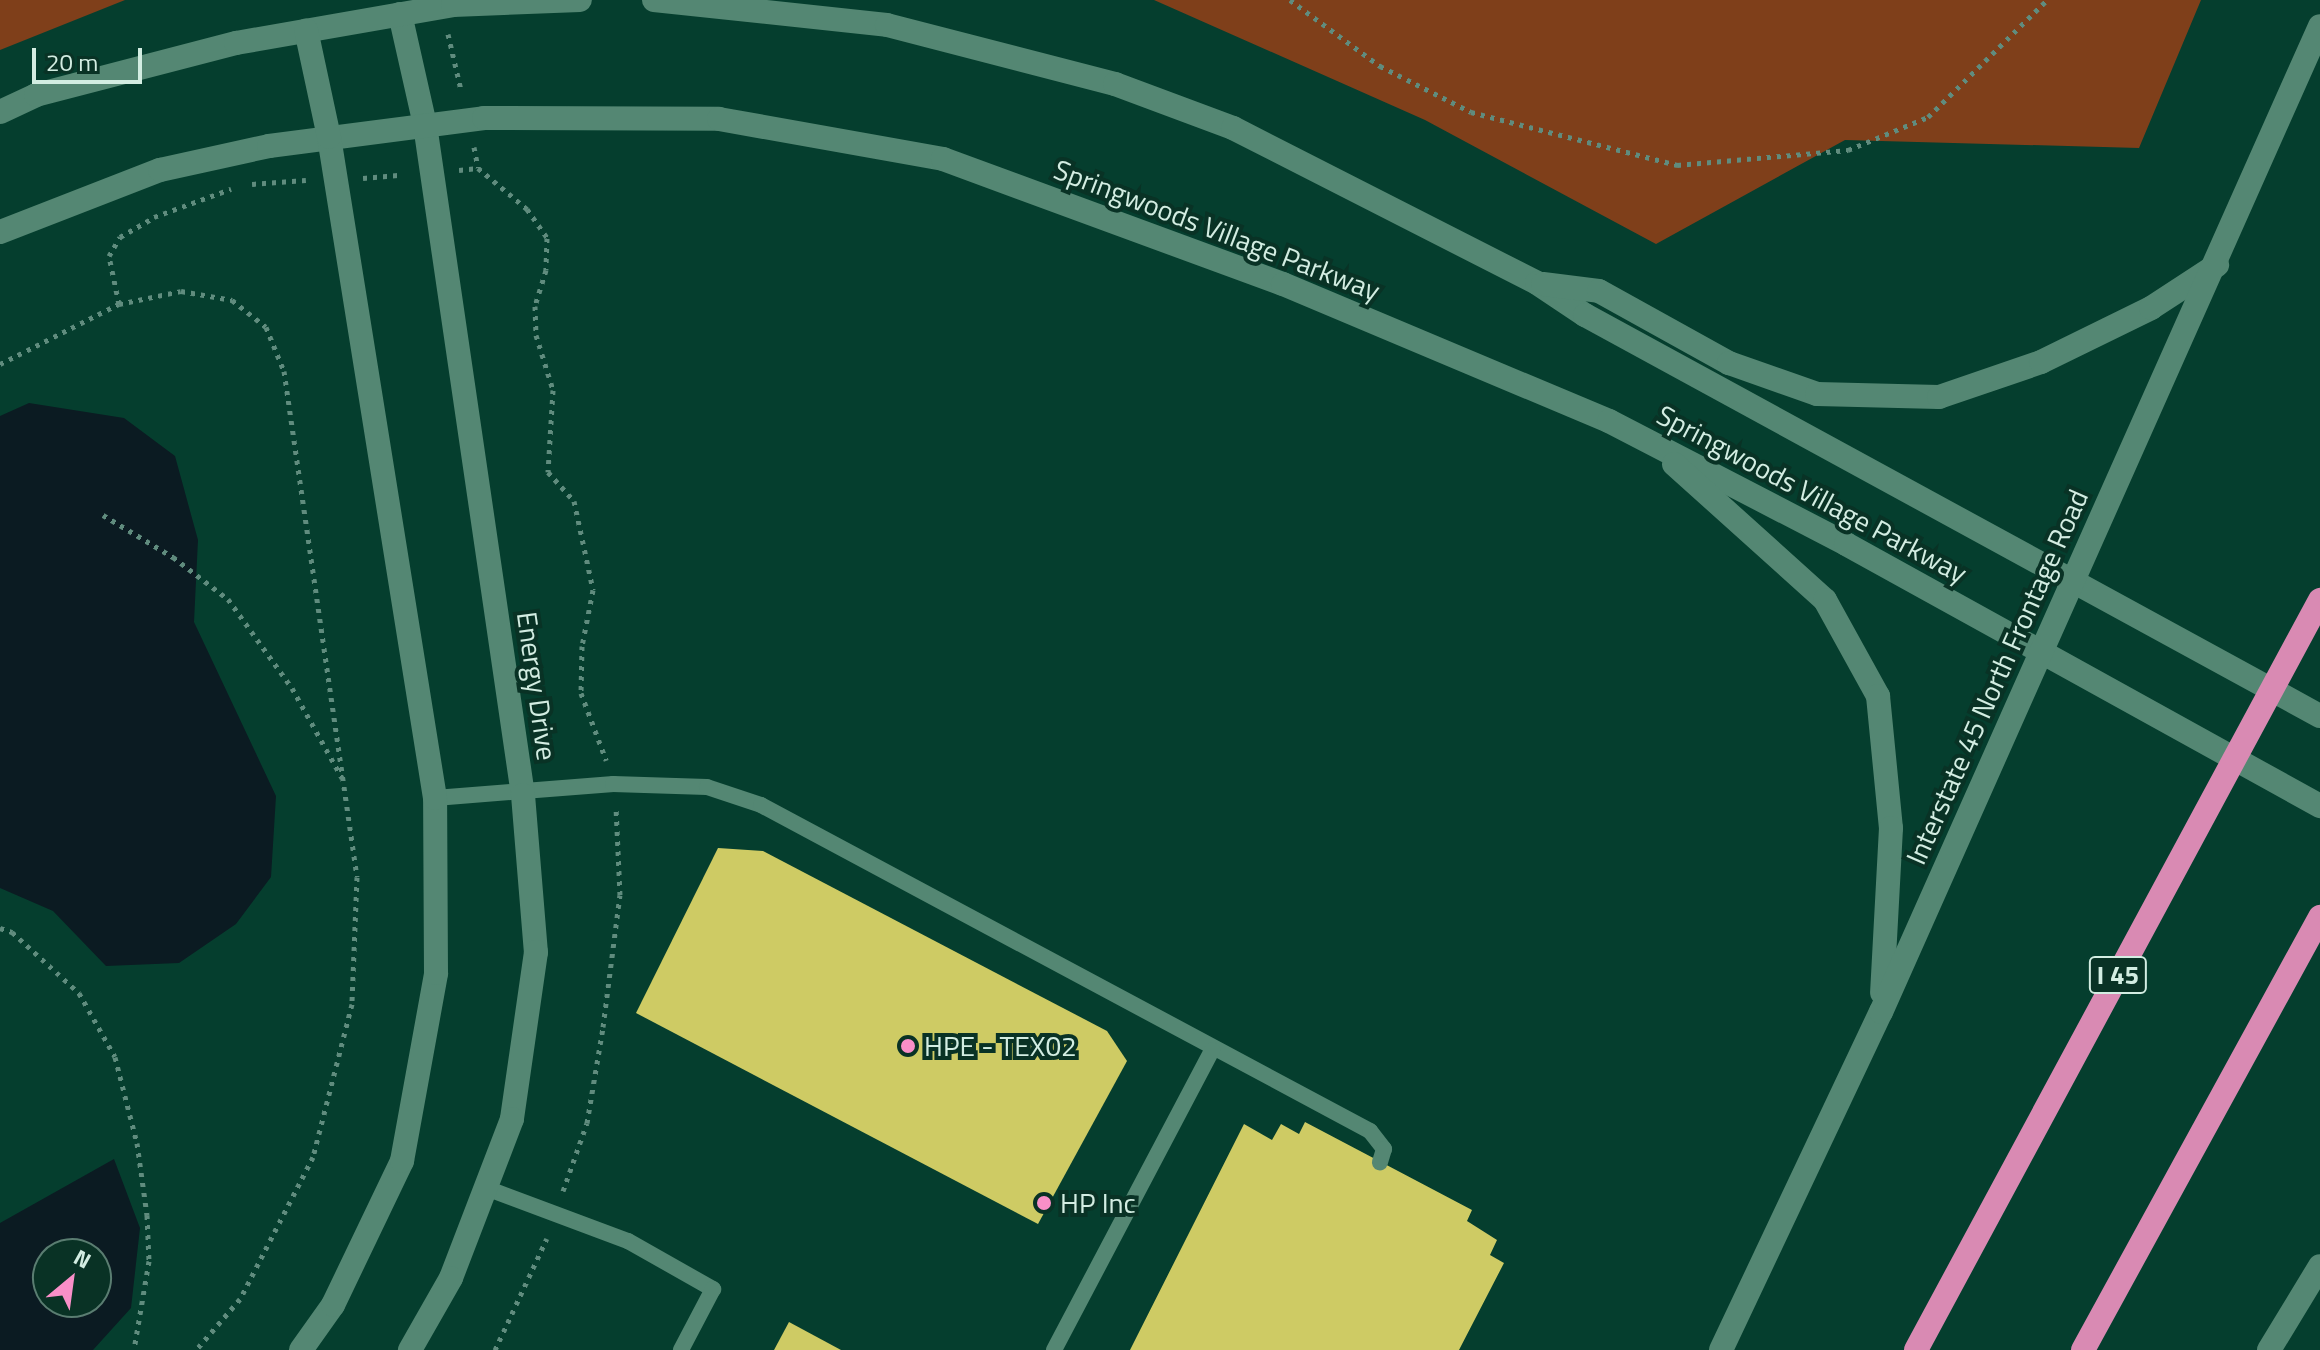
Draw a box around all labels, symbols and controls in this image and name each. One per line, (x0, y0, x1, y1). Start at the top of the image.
scale bar (36, 32, 146, 82)
text: 20 m (46, 44, 98, 80)
street label: Springwoods Village Parkway (1049, 152, 1385, 308)
street label: Springwoods Village Parkway (1651, 398, 1973, 590)
street label: Interstate 45 North Frontage Road (1899, 484, 2095, 870)
street label: Energy Drive (510, 610, 564, 762)
road number: I 45 (2088, 953, 2148, 997)
place label: HPE - TEX02 (924, 1029, 1077, 1063)
marker: HPE - TEX02 (899, 1037, 917, 1055)
place label: HP Inc (1060, 1186, 1136, 1220)
marker: HP Inc (1035, 1194, 1053, 1212)
north arrow (32, 1238, 112, 1318)
text: N (68, 1240, 98, 1277)

